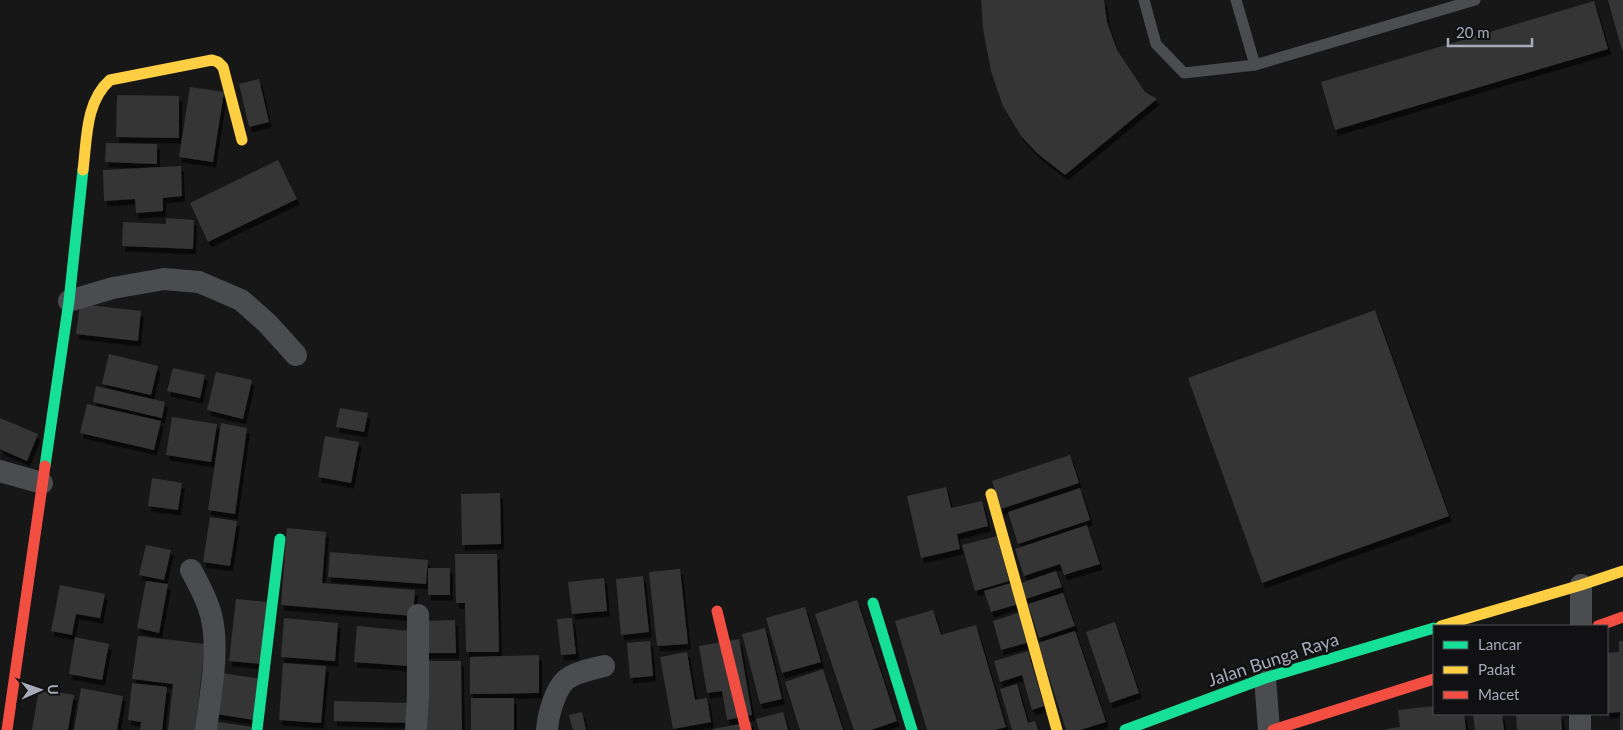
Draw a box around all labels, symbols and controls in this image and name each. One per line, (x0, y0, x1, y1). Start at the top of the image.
scale bar (1448, 15, 1532, 47)
text: 20 m (1456, 23, 1490, 41)
legend (1433, 625, 1608, 715)
street label: Jalan Bunga Raya (1205, 627, 1341, 691)
text: Lancar (1478, 635, 1522, 653)
text: Padat (1478, 660, 1516, 678)
north arrow (15, 665, 65, 715)
text: U (45, 684, 62, 695)
text: Macet (1478, 685, 1520, 703)

